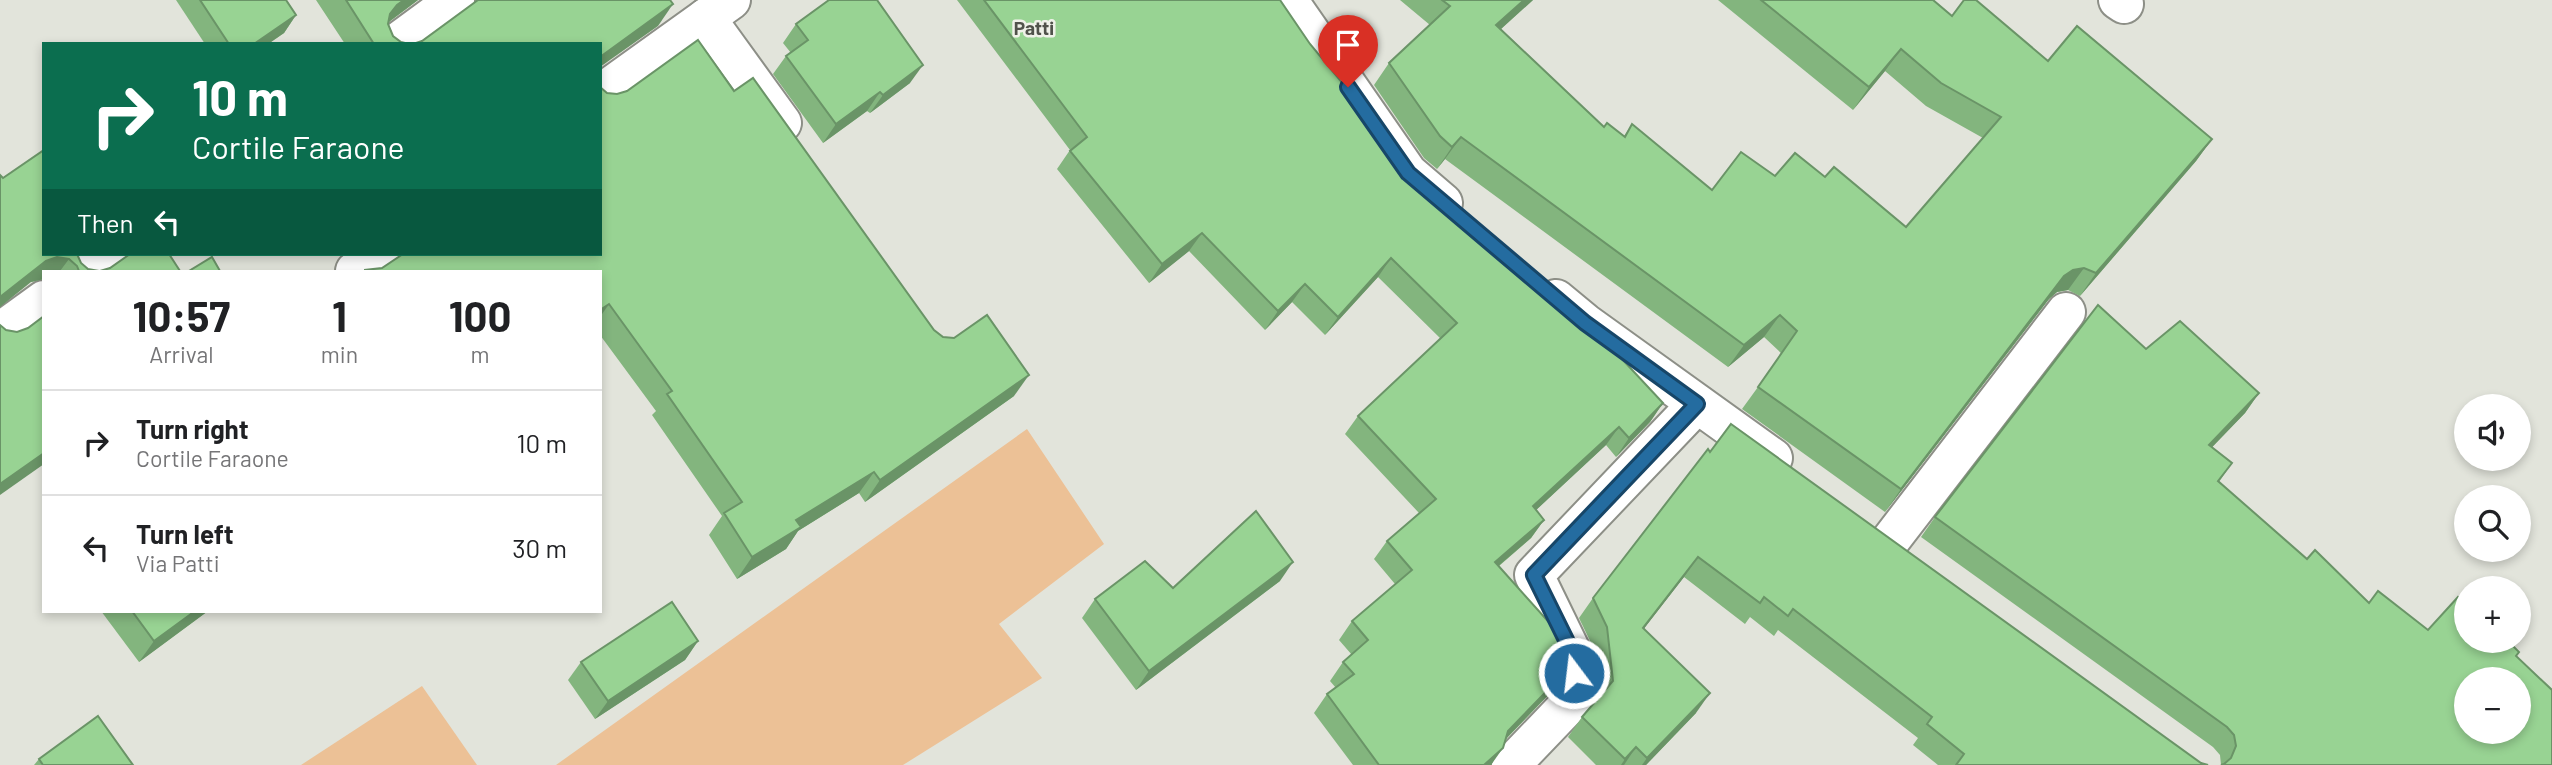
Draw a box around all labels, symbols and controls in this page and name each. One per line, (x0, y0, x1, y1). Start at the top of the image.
pin (1318, 15, 1378, 87)
district label: Patti (1014, 16, 1054, 39)
icon: arrive (1329, 26, 1367, 64)
text: 10 m (192, 67, 288, 126)
icon: right (77, 70, 168, 161)
text: Cortile Faraone (192, 127, 405, 165)
icon: left (148, 203, 186, 241)
text: Then (77, 207, 134, 238)
text: 10:57 (133, 290, 230, 340)
text: 1 (332, 290, 347, 340)
text: 100 (449, 290, 511, 340)
text: Arrival (149, 340, 214, 368)
text: min (321, 340, 358, 368)
text: m (471, 340, 490, 368)
map controls (2454, 394, 2531, 744)
button: sound (2454, 394, 2531, 471)
text: Turn right (136, 413, 249, 444)
icon: right (77, 424, 115, 462)
text: 10 m (517, 427, 567, 458)
text: Cortile Faraone (136, 444, 289, 472)
button: search (2454, 485, 2531, 562)
text: Turn left (136, 518, 234, 549)
icon: left (77, 529, 115, 567)
text: 30 m (512, 532, 567, 563)
text: Via Patti (136, 549, 220, 577)
button: + (2454, 576, 2531, 653)
position arrow (1537, 636, 1611, 710)
button: − (2454, 667, 2531, 744)

